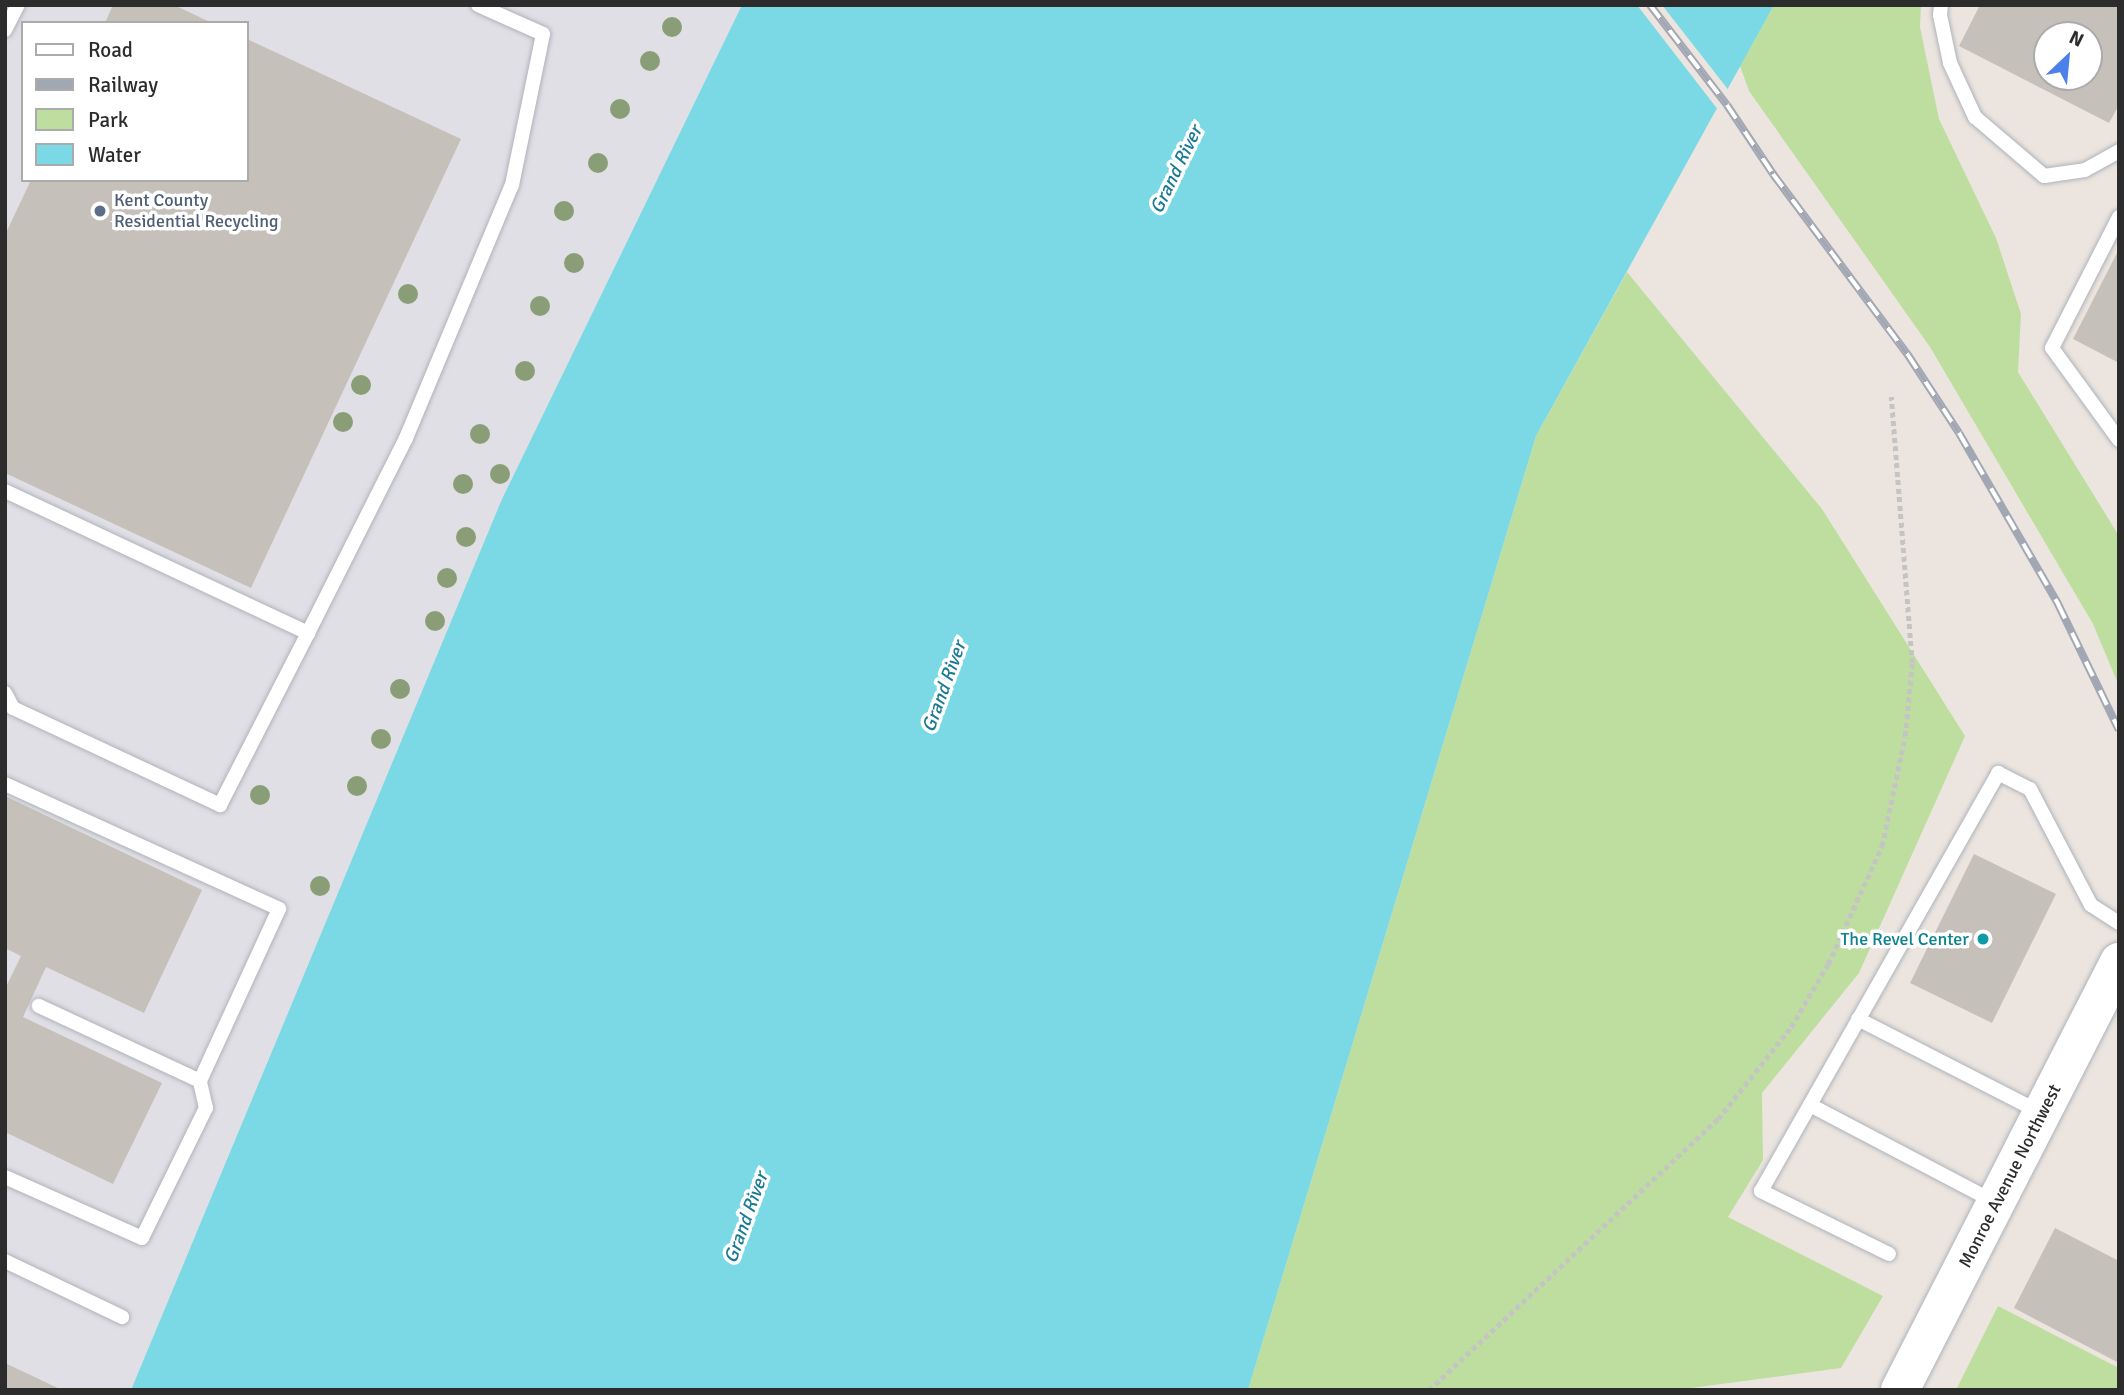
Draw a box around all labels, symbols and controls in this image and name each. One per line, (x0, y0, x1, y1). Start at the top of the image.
legend (21, 21, 248, 182)
north arrow (2033, 21, 2103, 91)
text: N (2065, 25, 2088, 53)
text: Road (88, 37, 133, 63)
text: Railway (88, 72, 158, 98)
text: Park (88, 107, 128, 133)
water label: Grand River (1146, 122, 1208, 218)
text: Water (88, 142, 141, 168)
place label: Kent County Residential Recycling (114, 190, 279, 232)
marker: Kent County Residential Recycling (92, 203, 108, 219)
water label: Grand River (918, 639, 972, 735)
place label: The Revel Center (1840, 928, 1969, 950)
marker: The Revel Center (1975, 931, 1991, 947)
street label: Monroe Avenue Northwest (1954, 1081, 2066, 1271)
water label: Grand River (720, 1170, 774, 1266)

